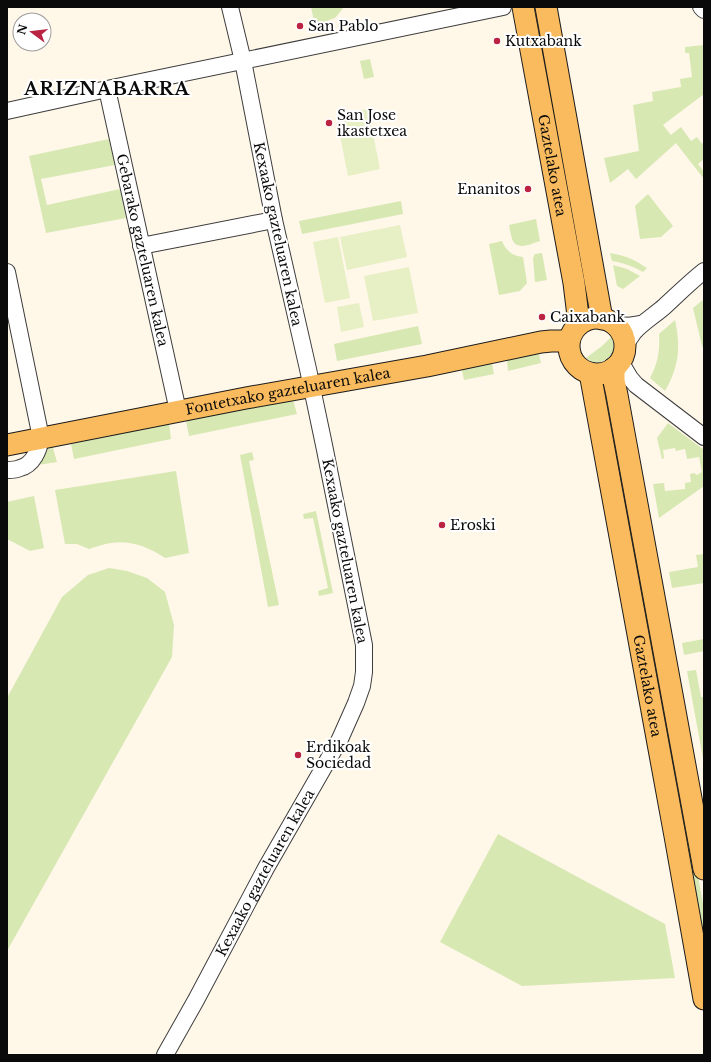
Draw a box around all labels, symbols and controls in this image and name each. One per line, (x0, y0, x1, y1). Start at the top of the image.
north arrow (12, 12, 52, 52)
place label: San Pablo (308, 17, 379, 35)
marker: San Pablo (295, 21, 305, 31)
text: N (14, 22, 31, 36)
place label: Kutxabank (505, 32, 582, 50)
marker: Kutxabank (492, 36, 502, 46)
district label: ARIZNABARRA (23, 78, 190, 100)
place label: San Jose ikastetxea (337, 106, 407, 140)
street label: Gaztelako atea (534, 113, 571, 218)
marker: San Jose ikastetxea (324, 118, 334, 128)
street label: Kexaako gazteluaren kalea (250, 140, 306, 328)
street label: Gebarako gazteluaren kalea (113, 152, 173, 348)
place label: Enanitos (457, 180, 520, 198)
marker: Enanitos (523, 184, 533, 194)
place label: Caixabank (550, 308, 626, 326)
marker: Caixabank (537, 312, 547, 322)
street label: Fontetxako gazteluaren kalea (184, 364, 392, 419)
street label: Kexaako gazteluaren kalea (318, 457, 372, 645)
place label: Eroski (450, 516, 496, 534)
marker: Eroski (437, 520, 447, 530)
street label: Gaztelako atea (629, 633, 666, 739)
place label: Erdikoak Sociedad (306, 738, 372, 772)
marker: Erdikoak Sociedad (293, 750, 303, 760)
street label: Kexaako gazteluaren kalea (212, 786, 318, 959)

